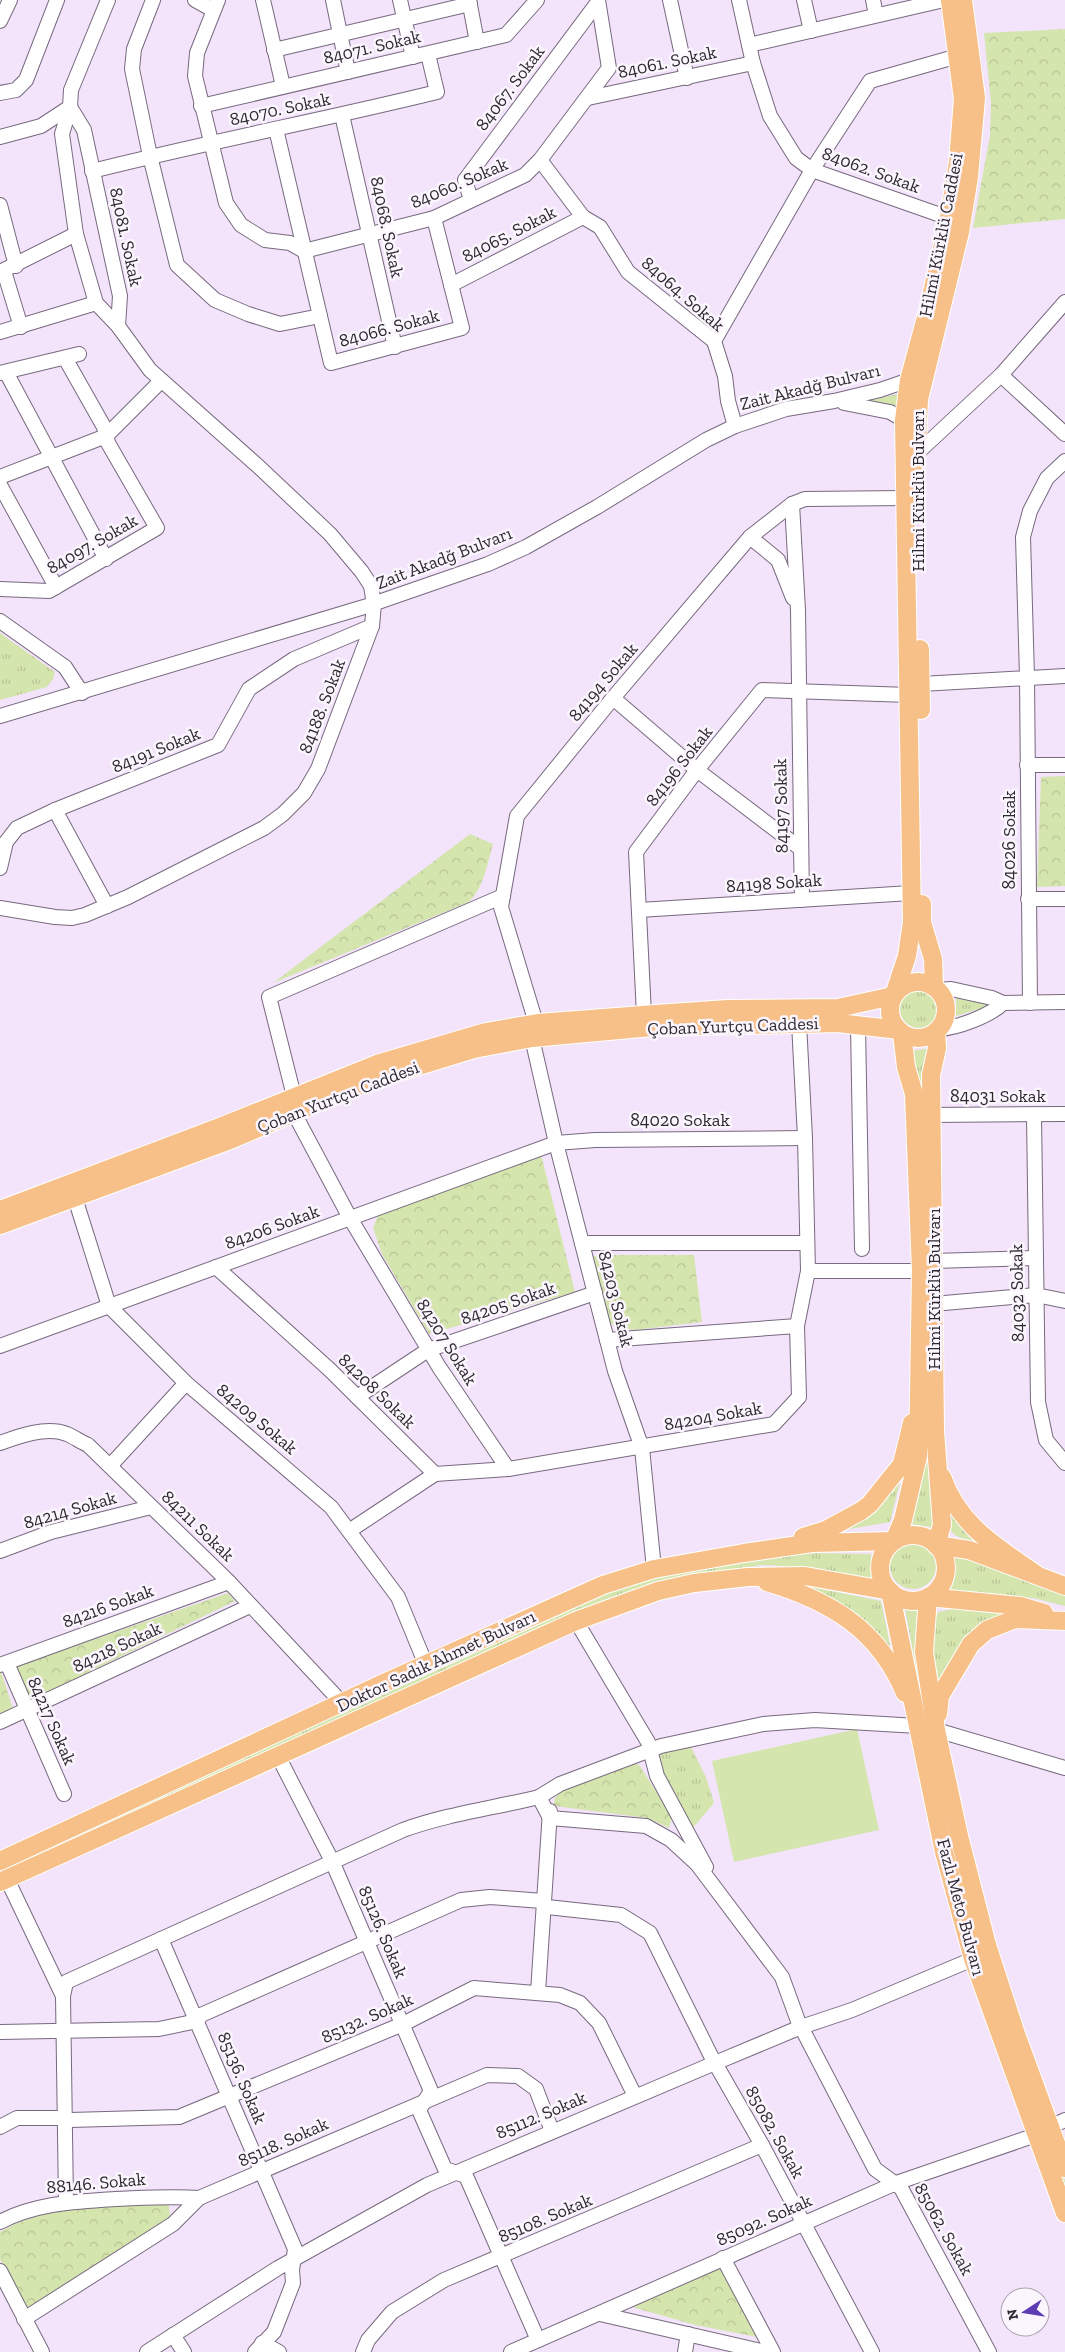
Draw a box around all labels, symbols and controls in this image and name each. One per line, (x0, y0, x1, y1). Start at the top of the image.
street label: 84071. Sokak (321, 25, 423, 69)
street label: 84067. Sokak (471, 41, 550, 135)
street label: 84061. Sokak (616, 41, 719, 83)
street label: 84070. Sokak (228, 87, 333, 130)
street label: 84062. Sokak (819, 142, 924, 198)
street label: Hilmi Kürklü Caddesi (914, 151, 968, 319)
street label: 84060. Sokak (407, 152, 512, 213)
street label: 84068. Sokak (366, 174, 409, 280)
street label: 84081. Sokak (105, 186, 147, 289)
street label: 84065. Sokak (458, 201, 560, 267)
street label: 84064. Sokak (637, 252, 730, 337)
street label: 84066. Sokak (337, 304, 442, 352)
street label: Zait Akadğ Bulvarı (738, 359, 882, 415)
street label: Hilmi Kürklü Bulvarı (907, 410, 929, 572)
street label: 84097. Sokak (43, 509, 142, 579)
street label: Zait Akadğ Bulvarı (373, 522, 515, 594)
street label: 84194 Sokak (564, 638, 643, 726)
street label: 84188. Sokak (294, 655, 350, 756)
street label: 84196 Sokak (641, 721, 718, 811)
street label: 84191 Sokak (109, 722, 204, 778)
street label: 84197 Sokak (769, 758, 793, 854)
street label: 84026 Sokak (998, 790, 1020, 889)
street label: 84198 Sokak (725, 869, 823, 897)
street label: Çoban Yurtçu Caddesi (647, 1012, 819, 1040)
street label: Çoban Yurtçu Caddesi (254, 1056, 422, 1138)
street label: 84031 Sokak (950, 1085, 1047, 1107)
street label: 84020 Sokak (630, 1109, 730, 1131)
street label: 84206 Sokak (222, 1200, 323, 1254)
street label: Hilmi Kürklü Bulvarı (923, 1208, 945, 1370)
street label: 84032 Sokak (1005, 1243, 1029, 1342)
street label: 84203 Sokak (593, 1249, 639, 1350)
street label: 84205 Sokak (458, 1276, 559, 1329)
street label: 84207 Sokak (412, 1295, 483, 1390)
street label: 84208 Sokak (334, 1349, 421, 1434)
street label: 84209 Sokak (212, 1379, 302, 1460)
street label: 84204 Sokak (662, 1396, 764, 1435)
street label: 84214 Sokak (21, 1486, 120, 1534)
street label: 84211 Sokak (157, 1486, 239, 1567)
street label: 84216 Sokak (59, 1579, 157, 1633)
street label: Doktor Sadık Ahmet Bulvarı (333, 1605, 539, 1717)
street label: 84218 Sokak (69, 1617, 166, 1677)
street label: 84217 Sokak (23, 1674, 81, 1769)
street label: Fazlı Meto Bulvarı (932, 1836, 990, 1978)
street label: 85126. Sokak (354, 1882, 413, 1982)
street label: 85132. Sokak (318, 1988, 417, 2048)
street label: 85136. Sokak (213, 2029, 272, 2128)
street label: 85082. Sokak (741, 2082, 810, 2183)
street label: 85112. Sokak (492, 2086, 590, 2144)
street label: 85118. Sokak (234, 2112, 332, 2172)
street label: 88146. Sokak (46, 2168, 147, 2198)
street label: 85062. Sokak (910, 2179, 979, 2280)
street label: 85108. Sokak (495, 2188, 596, 2248)
street label: 85092. Sokak (713, 2189, 816, 2251)
north arrow (1000, 2287, 1050, 2337)
text: N (1003, 2307, 1022, 2322)

